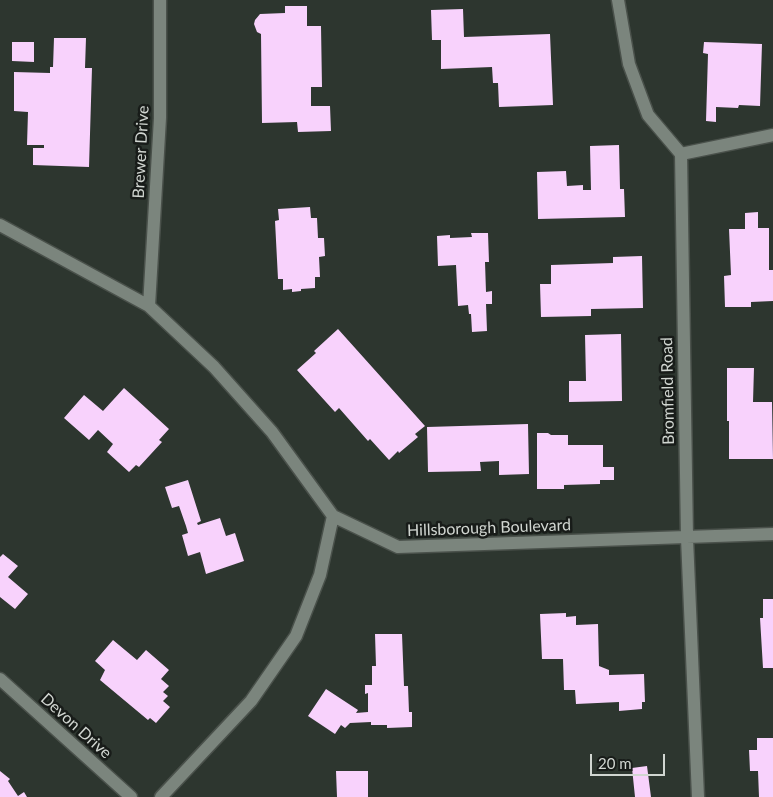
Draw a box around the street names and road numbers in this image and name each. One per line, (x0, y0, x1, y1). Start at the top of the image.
street label: Brewer Drive (129, 105, 153, 199)
street label: Bromfield Road (657, 337, 679, 445)
street label: Hillsborough Boulevard (407, 516, 571, 540)
street label: Devon Drive (37, 689, 115, 763)

